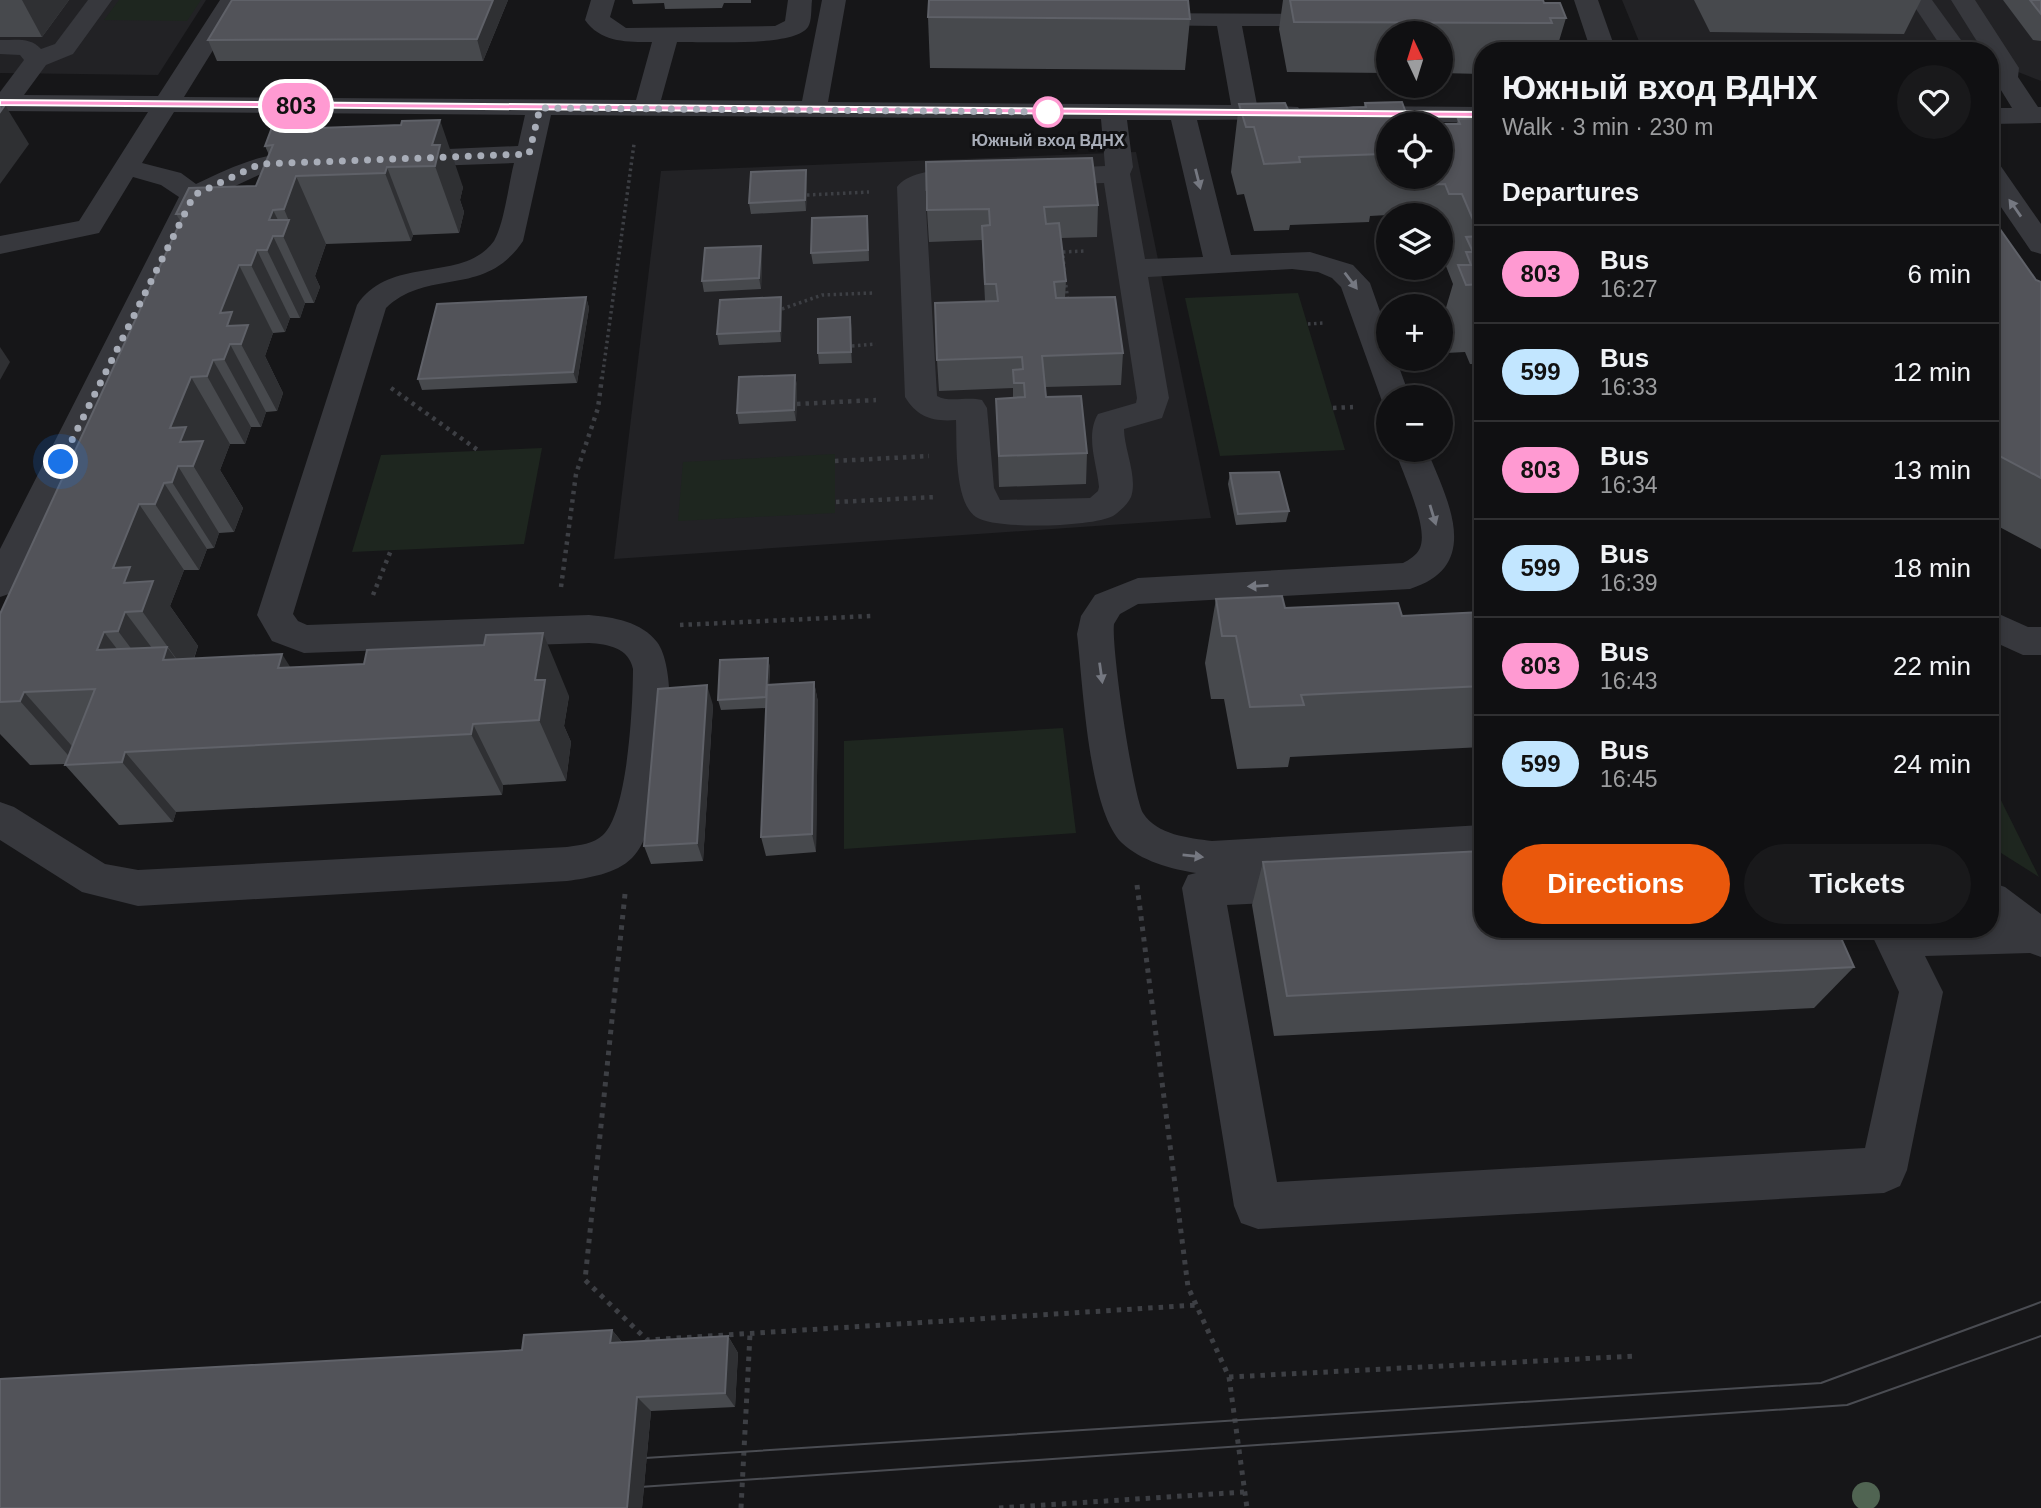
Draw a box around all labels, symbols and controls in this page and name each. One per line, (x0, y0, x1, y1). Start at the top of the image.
north arrow (1376, 21, 1452, 98)
map controls (1376, 21, 1453, 462)
button: heart (1897, 65, 1971, 139)
text: Южный вход ВДНХ (1502, 69, 1818, 106)
line badge: 803 (256, 83, 336, 129)
text: 803 (276, 92, 316, 119)
marker: Южный вход ВДНХ (1033, 97, 1063, 127)
button: locate (1376, 112, 1453, 189)
text: Walk · 3 min · 230 m (1502, 114, 1713, 140)
place label: Южный вход ВДНХ (971, 132, 1125, 149)
one-way arrow (1193, 169, 1204, 191)
text: Departures (1502, 177, 1639, 207)
one-way arrow (2008, 199, 2022, 217)
button: layers (1376, 203, 1453, 280)
text: Bus (1600, 245, 1649, 275)
text: 6 min (1907, 259, 1971, 289)
text: 803 (1520, 260, 1561, 287)
one-way arrow (1343, 271, 1358, 289)
text: 16:27 (1600, 276, 1658, 302)
button: + (1376, 294, 1453, 371)
text: Bus (1600, 343, 1649, 373)
text: 12 min (1893, 357, 1971, 387)
text: 599 (1520, 358, 1561, 385)
text: 16:33 (1600, 374, 1658, 400)
button: − (1376, 385, 1453, 462)
text: Bus (1600, 441, 1649, 471)
your location (43, 444, 78, 479)
text: 13 min (1893, 455, 1971, 485)
text: 803 (1520, 456, 1561, 483)
text: 16:34 (1600, 472, 1658, 498)
one-way arrow (1428, 504, 1438, 525)
text: Bus (1600, 539, 1649, 569)
text: 18 min (1893, 553, 1971, 583)
text: 599 (1520, 554, 1561, 581)
text: 16:39 (1600, 570, 1658, 596)
one-way arrow (1247, 580, 1269, 591)
text: Bus (1600, 637, 1649, 667)
text: 22 min (1893, 651, 1971, 681)
text: 803 (1520, 652, 1561, 679)
one-way arrow (1096, 662, 1107, 684)
text: 16:43 (1600, 668, 1658, 694)
text: Bus (1600, 735, 1649, 765)
text: 24 min (1893, 749, 1971, 779)
text: 599 (1520, 750, 1561, 777)
text: 16:45 (1600, 766, 1658, 792)
button: Directions (1502, 844, 1730, 924)
button: Tickets (1744, 844, 1971, 924)
one-way arrow (1183, 850, 1205, 861)

